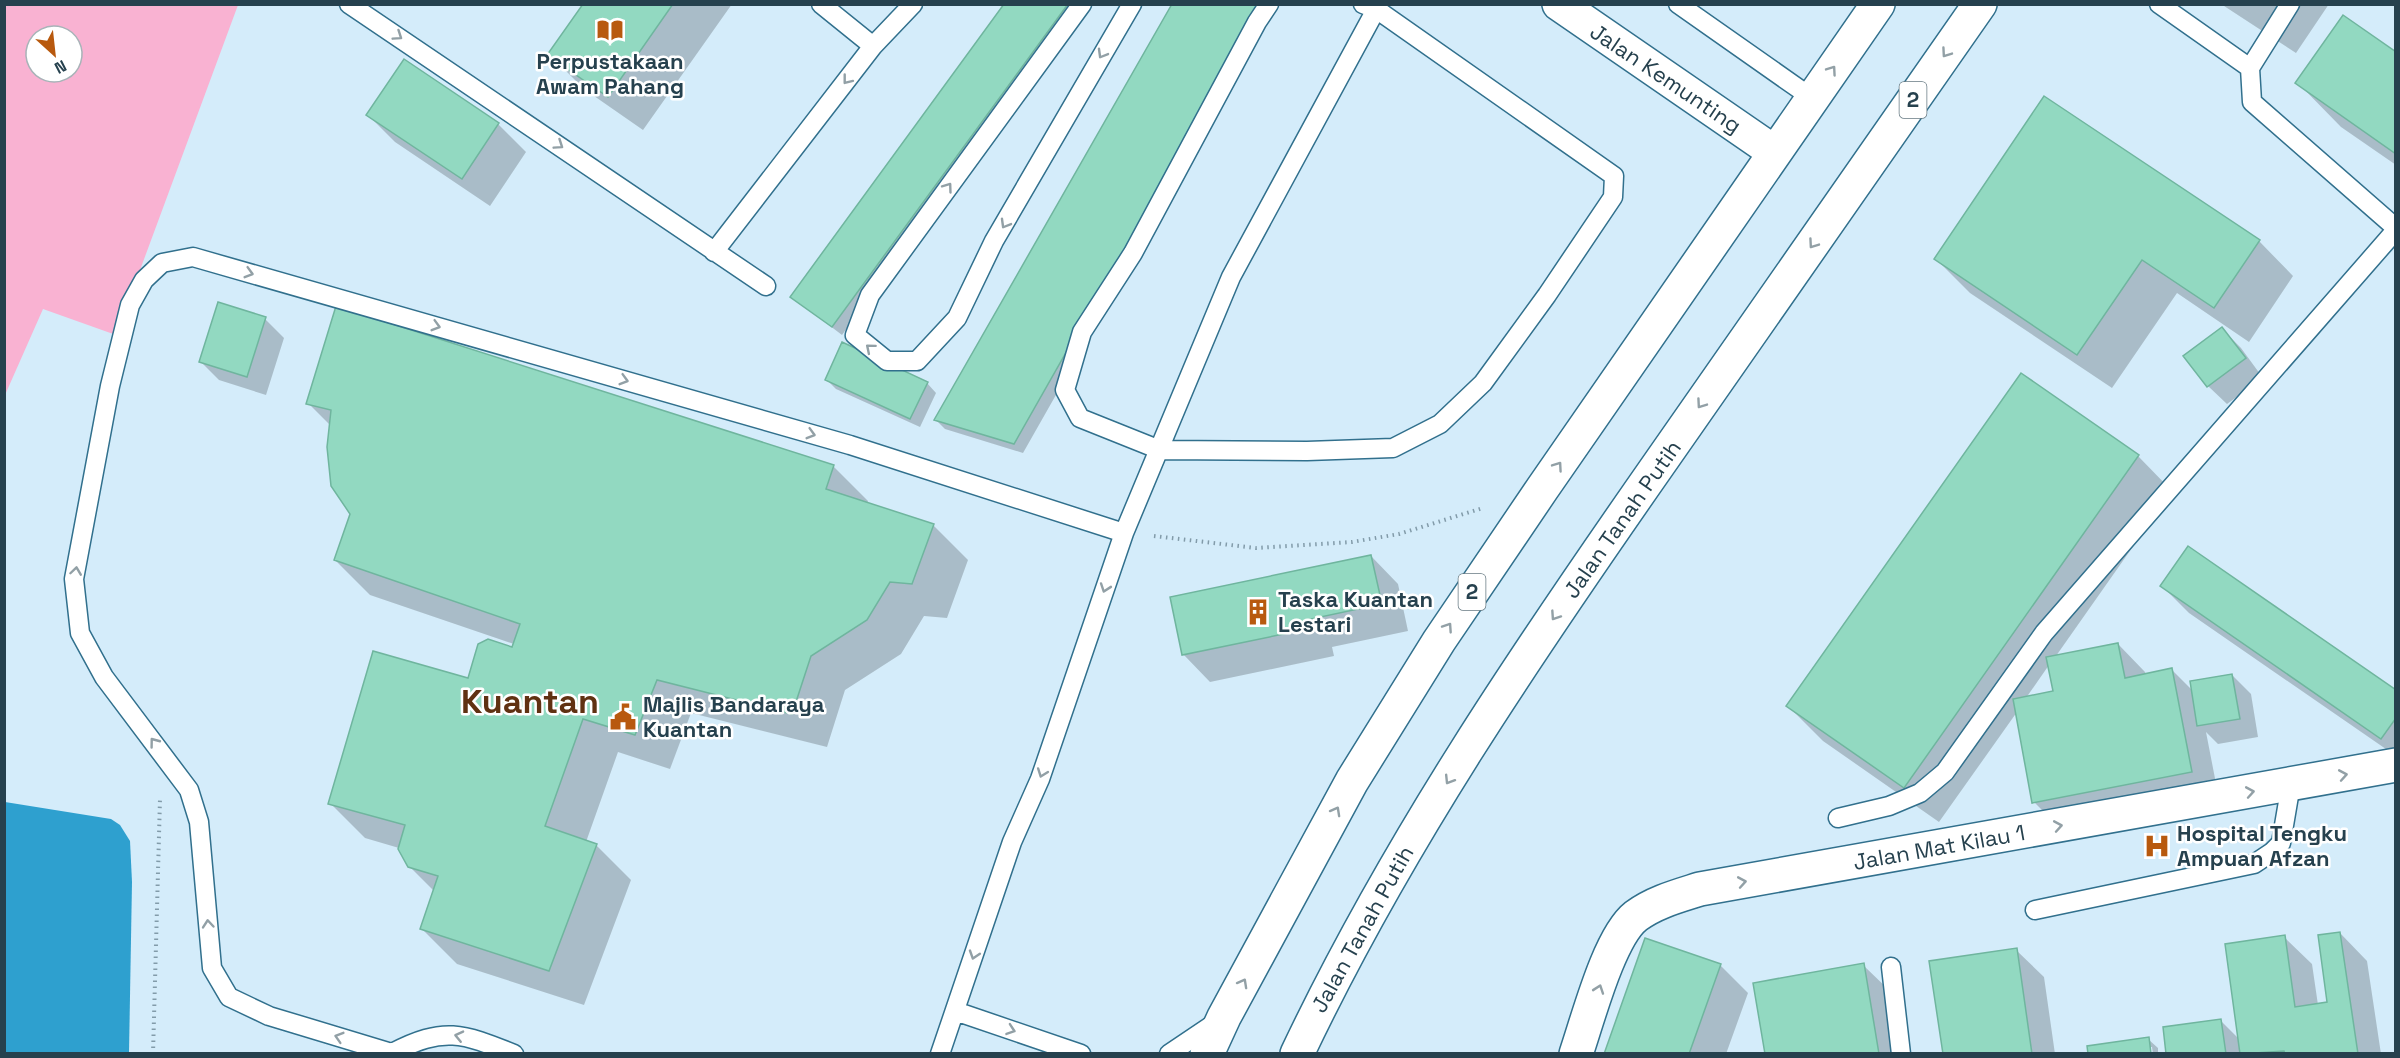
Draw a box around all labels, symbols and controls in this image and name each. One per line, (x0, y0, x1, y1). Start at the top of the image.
library icon: Perpustakaan Awam Pahang (595, 15, 625, 45)
street label: Jalan Kemunting (1585, 17, 1747, 139)
north arrow (24, 24, 84, 84)
one-way arrow (391, 29, 402, 40)
one-way arrow (1942, 46, 1953, 57)
place label: Perpustakaan Awam Pahang (536, 47, 684, 100)
one-way arrow (1097, 48, 1109, 59)
text: N (51, 55, 70, 79)
one-way arrow (1825, 66, 1836, 77)
one-way arrow (843, 74, 854, 85)
road number: 2 (1900, 82, 1926, 118)
one-way arrow (553, 138, 563, 150)
one-way arrow (941, 183, 952, 194)
one-way arrow (1000, 217, 1012, 228)
one-way arrow (1809, 237, 1820, 248)
one-way arrow (243, 266, 254, 278)
one-way arrow (431, 319, 441, 332)
one-way arrow (866, 344, 877, 355)
one-way arrow (618, 373, 629, 385)
one-way arrow (1697, 397, 1708, 408)
one-way arrow (805, 427, 816, 439)
street label: Jalan Tanah Putih (1557, 435, 1687, 603)
one-way arrow (1551, 461, 1562, 472)
one-way arrow (69, 566, 82, 575)
road number: 2 (1458, 574, 1486, 610)
one-way arrow (1100, 582, 1112, 593)
place label: Taska Kuantan Lestari (1278, 585, 1433, 638)
building icon: Taska Kuantan Lestari (1243, 597, 1273, 627)
one-way arrow (1551, 610, 1562, 621)
one-way arrow (1441, 623, 1453, 633)
district label: Kuantan (461, 680, 599, 723)
place label: Majlis Bandaraya Kuantan (643, 690, 825, 743)
public building icon: Majlis Bandaraya Kuantan (608, 702, 638, 732)
one-way arrow (150, 738, 161, 749)
one-way arrow (1037, 767, 1050, 778)
one-way arrow (2338, 769, 2348, 782)
one-way arrow (1444, 774, 1456, 784)
one-way arrow (2245, 786, 2254, 798)
one-way arrow (1329, 807, 1340, 817)
street label: Jalan Mat Kilau 1 (1851, 818, 2027, 876)
place label: Hospital Tengku Ampuan Afzan (2177, 819, 2347, 872)
one-way arrow (2052, 820, 2062, 833)
hospital icon: Hospital Tengku Ampuan Afzan (2142, 831, 2172, 861)
street label: Jalan Tanah Putih (1305, 841, 1419, 1017)
one-way arrow (1736, 876, 1746, 889)
one-way arrow (202, 919, 215, 928)
one-way arrow (968, 949, 981, 960)
one-way arrow (1235, 978, 1247, 989)
one-way arrow (1591, 984, 1604, 995)
one-way arrow (1005, 1022, 1016, 1035)
one-way arrow (454, 1030, 464, 1043)
one-way arrow (334, 1032, 345, 1044)

